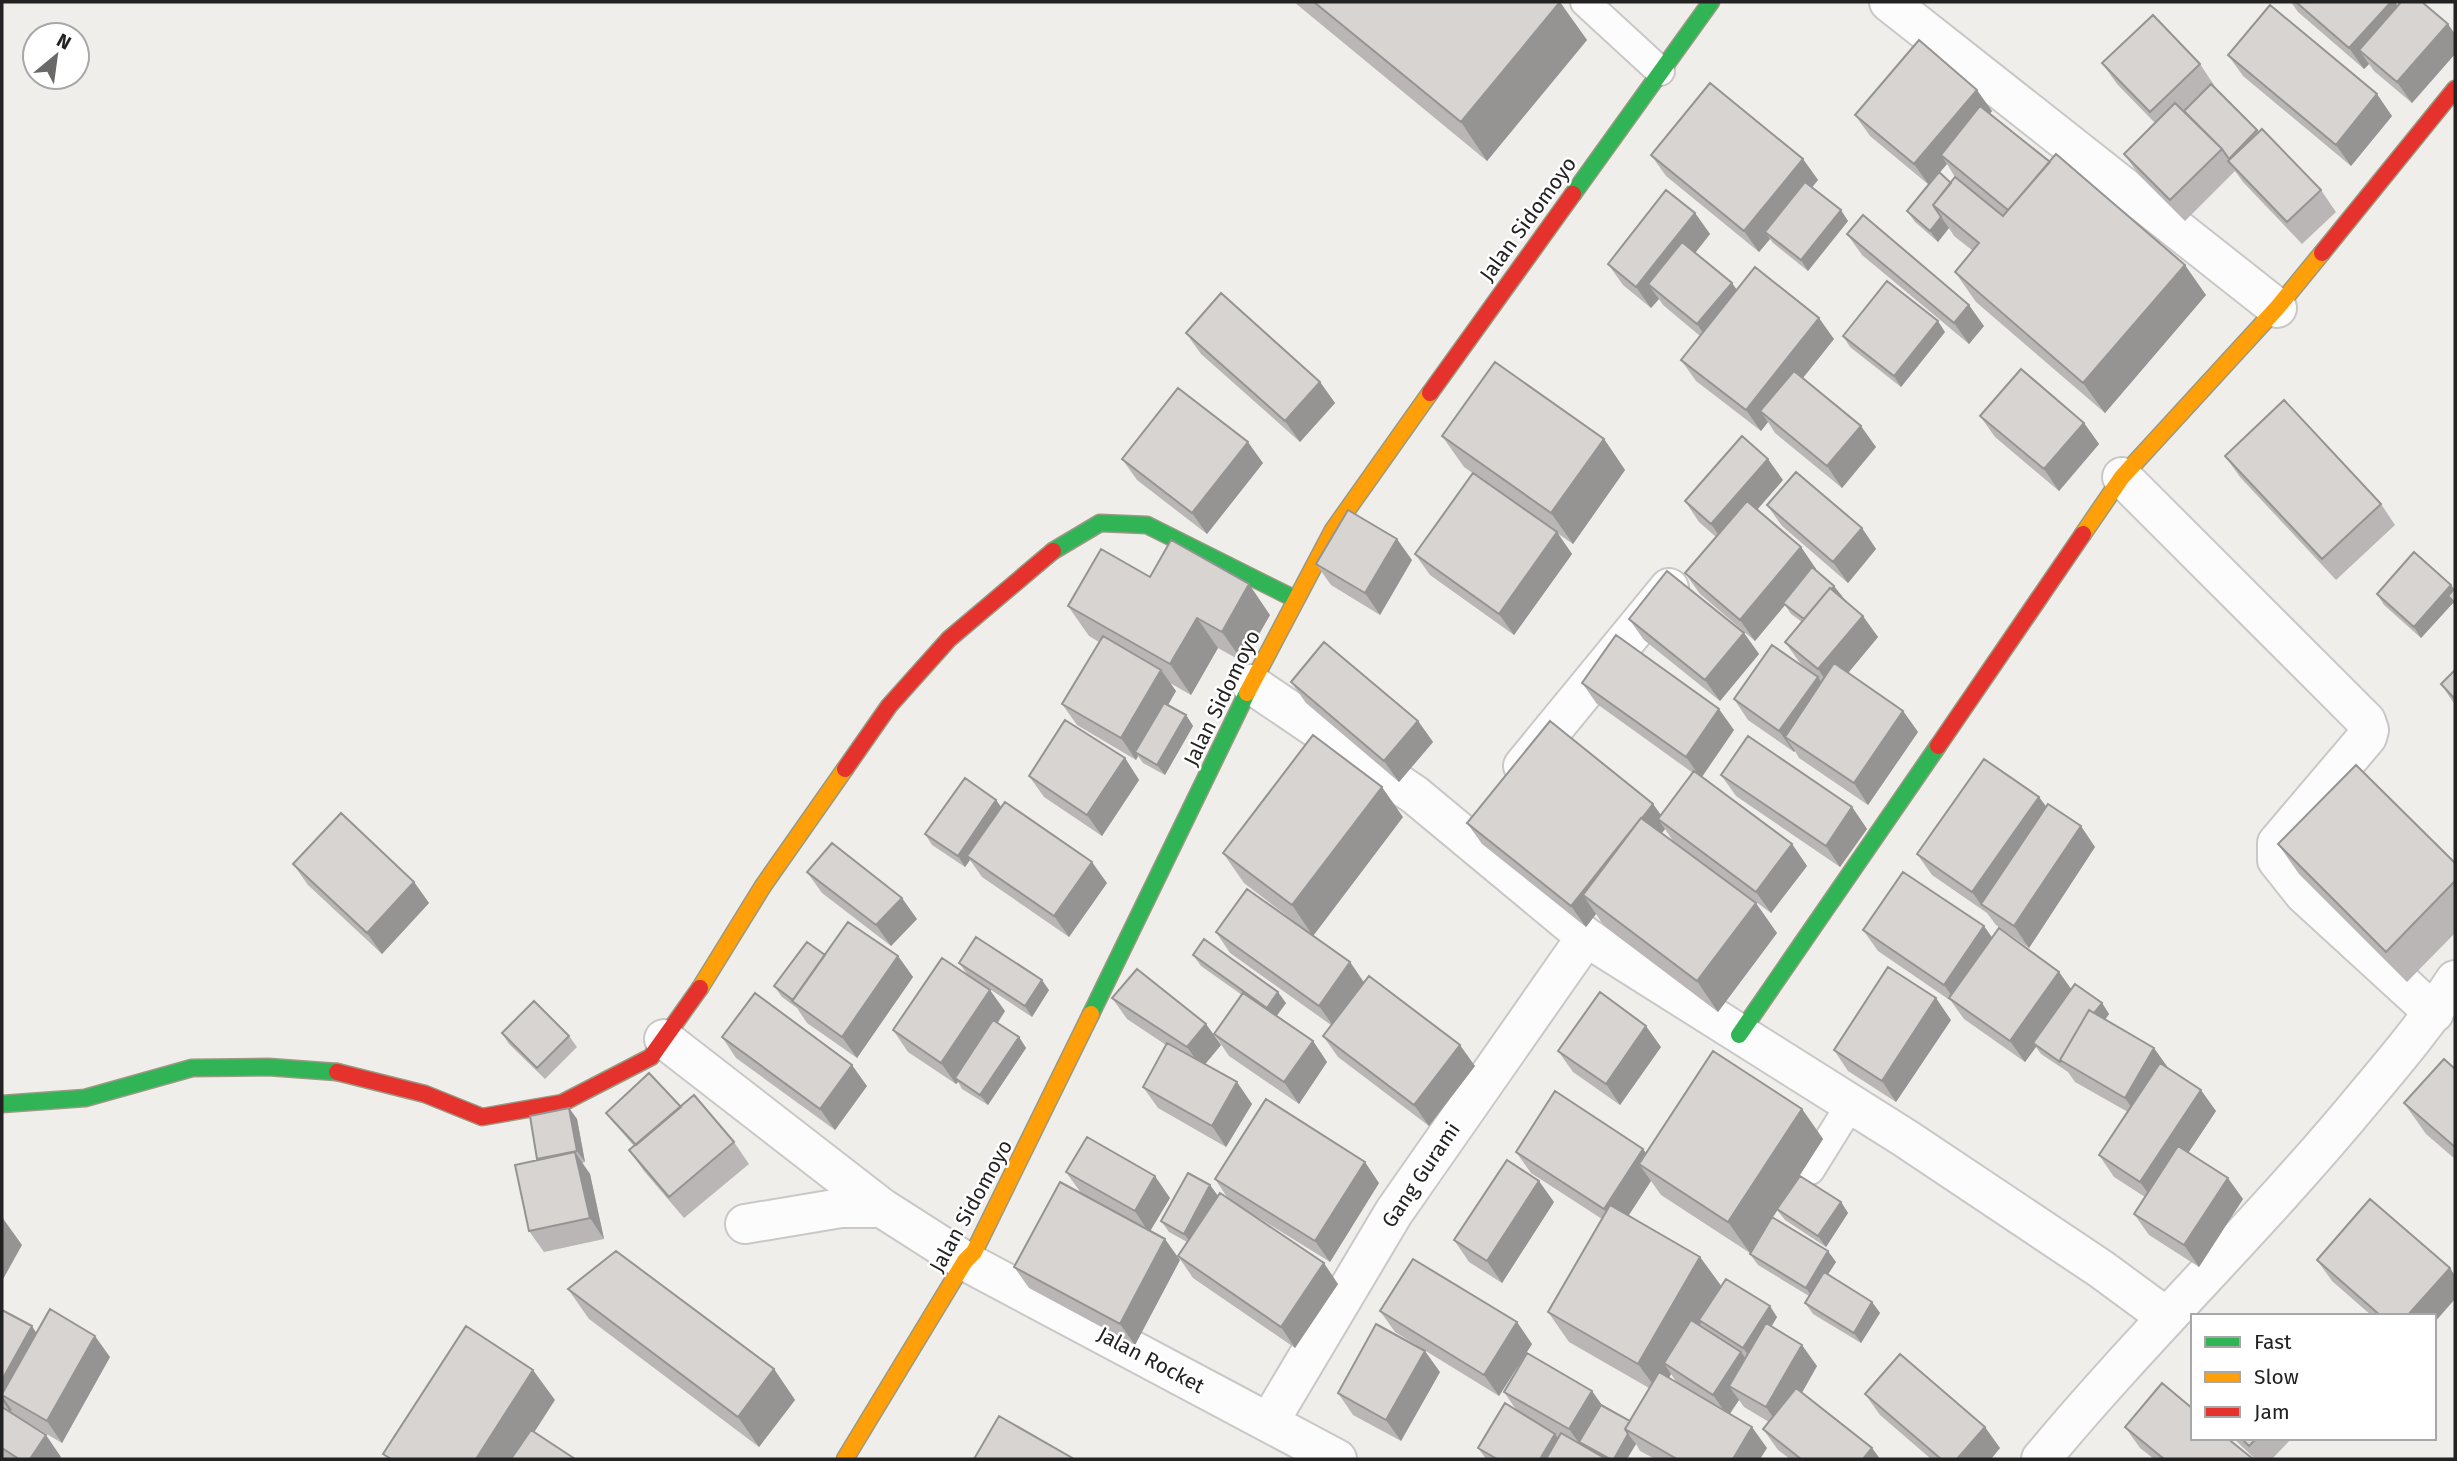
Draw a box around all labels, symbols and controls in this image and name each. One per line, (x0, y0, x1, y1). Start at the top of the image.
north arrow (21, 21, 91, 91)
text: N (53, 28, 75, 55)
street label: Jalan Sidomoyo (1474, 152, 1582, 286)
street label: Jalan Sidomoyo (1178, 626, 1266, 770)
street label: Gang Gurami (1376, 1117, 1466, 1233)
street label: Jalan Sidomoyo (924, 1135, 1018, 1277)
legend (2191, 1314, 2436, 1440)
street label: Jalan Rocket (1093, 1321, 1209, 1399)
text: Fast (2254, 1329, 2292, 1355)
text: Slow (2254, 1364, 2299, 1390)
text: Jam (2254, 1399, 2290, 1425)

